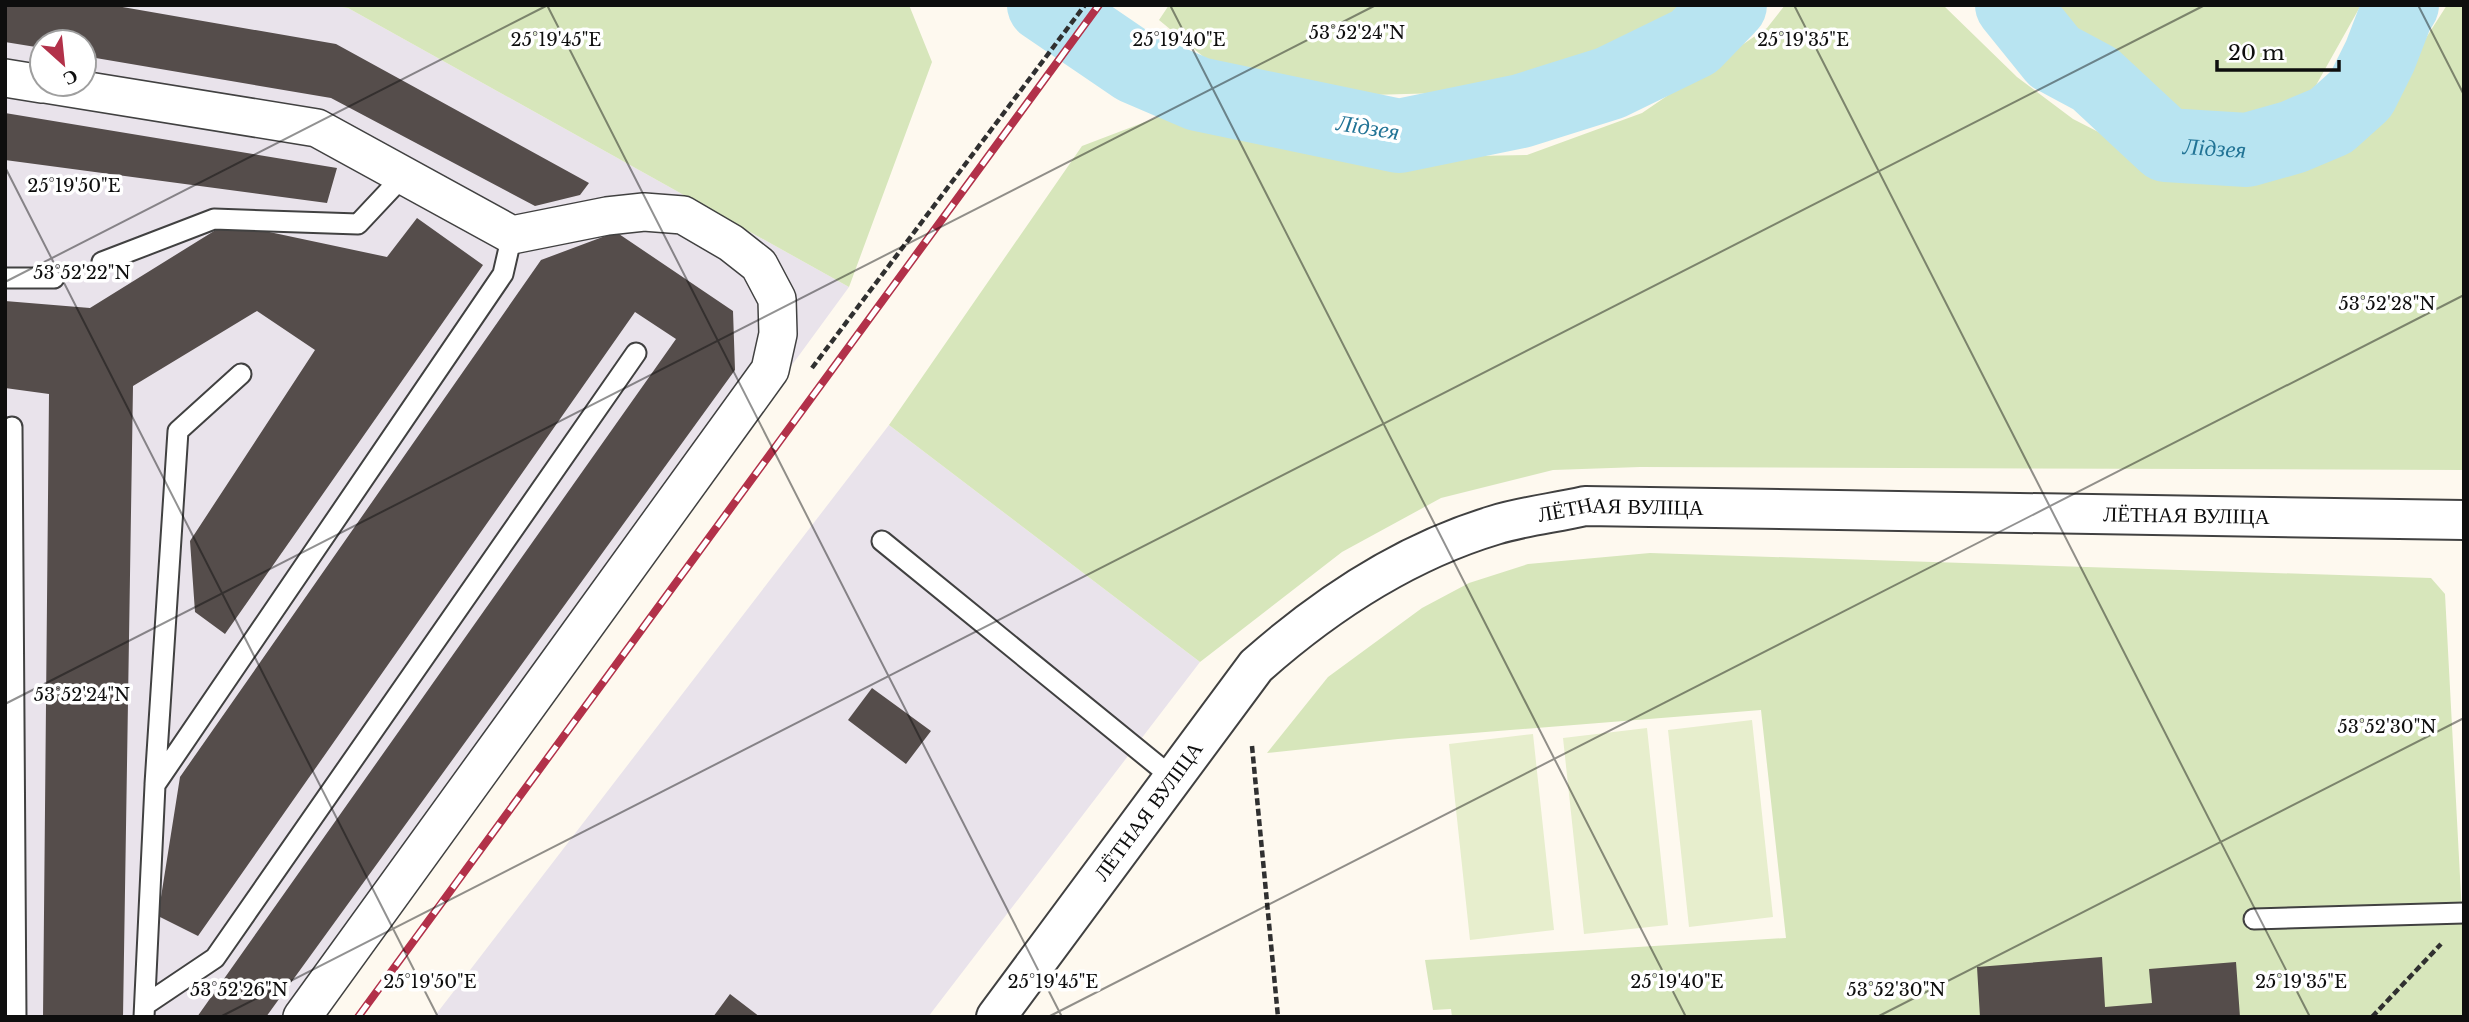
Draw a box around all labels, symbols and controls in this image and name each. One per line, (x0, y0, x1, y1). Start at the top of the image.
text: 53°52'24"N (1309, 22, 1405, 44)
north arrow (28, 28, 98, 98)
scale bar (2217, 28, 2340, 72)
text: 25°19'45"E (511, 29, 601, 51)
text: 25°19'40"E (1132, 29, 1226, 51)
text: 25°19'35"E (1757, 29, 1849, 51)
text: 20 m (2228, 40, 2285, 66)
text: С (59, 64, 82, 91)
water label: Лідзея (1333, 108, 1402, 146)
water label: Лідзея (2181, 132, 2247, 164)
text: 25°19'50"E (27, 175, 121, 197)
text: 53°52'22"N (33, 262, 131, 284)
text: 53°52'28"N (2338, 293, 2436, 315)
street label: ЛЁТНАЯ ВУЛІЦА (1536, 492, 1705, 528)
street label: ЛЁТНАЯ ВУЛІЦА (2103, 501, 2271, 530)
text: 53°52'24"N (34, 684, 130, 706)
text: 53°52'30"N (2337, 716, 2437, 738)
street label: ЛЁТНАЯ ВУЛІЦА (1088, 736, 1209, 886)
text: 25°19'50"E (383, 971, 477, 993)
text: 25°19'45"E (1008, 971, 1098, 993)
text: 25°19'40"E (1630, 971, 1724, 993)
text: 25°19'35"E (2255, 971, 2347, 993)
text: 53°52'26"N (190, 979, 288, 1001)
text: 53°52'30"N (1846, 979, 1946, 1001)

